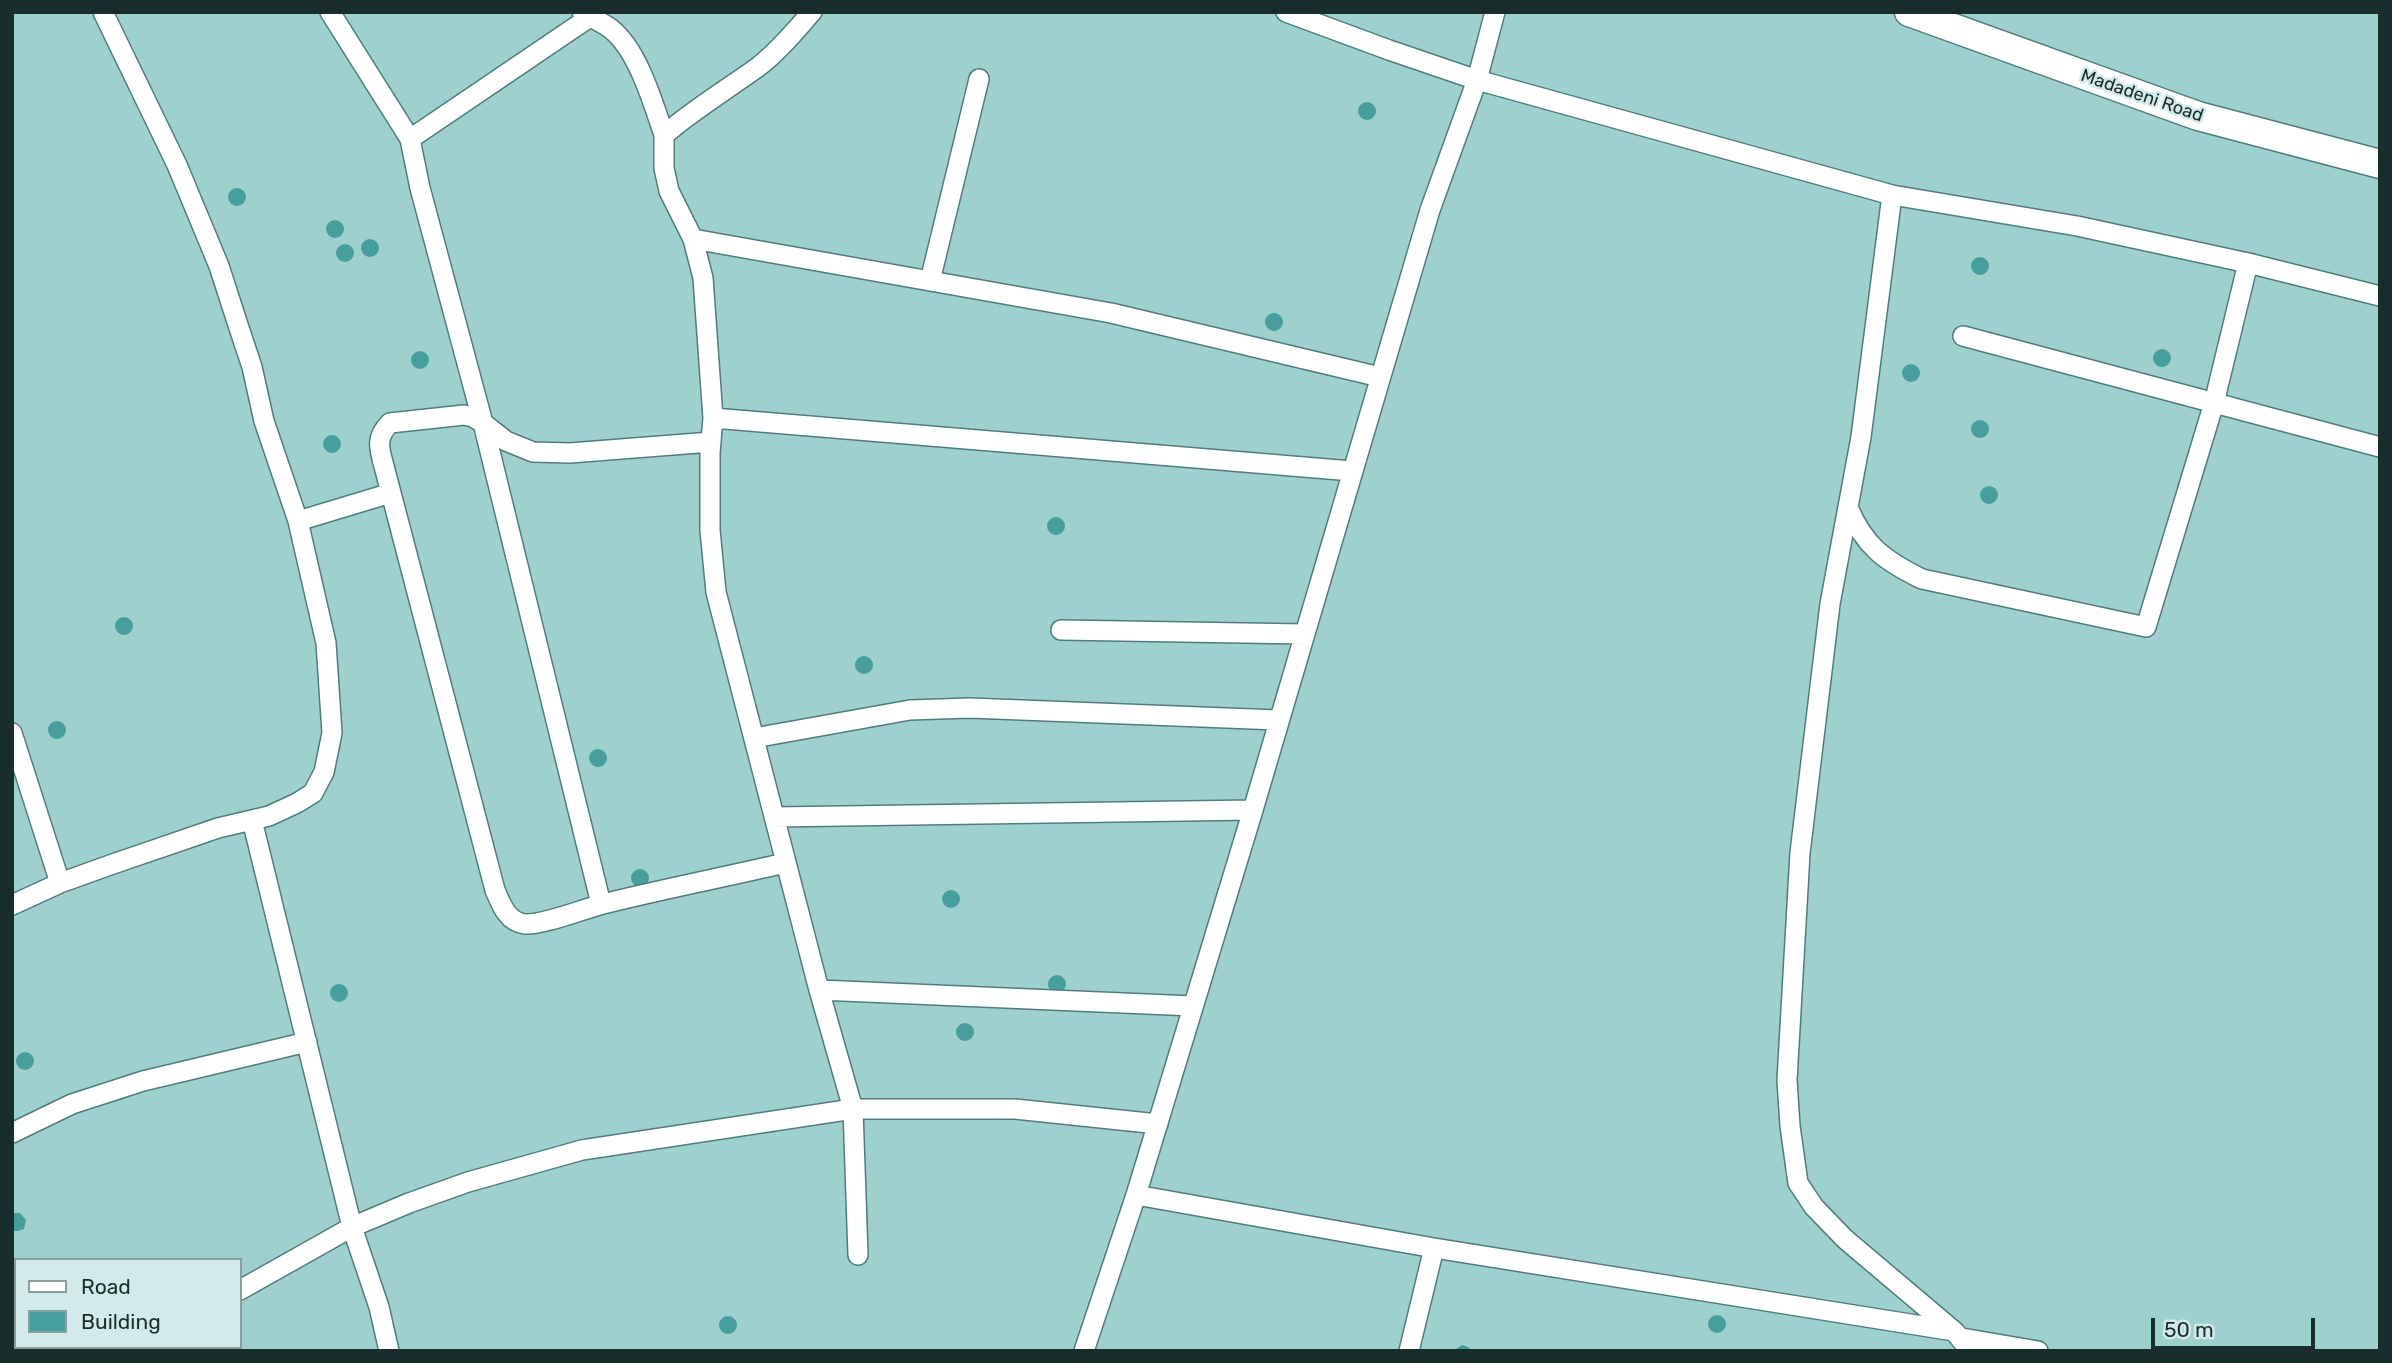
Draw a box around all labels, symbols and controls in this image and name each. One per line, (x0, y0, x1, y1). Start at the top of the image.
street label: Madadeni Road (2078, 65, 2206, 127)
legend (14, 1258, 242, 1349)
text: Road (81, 1274, 131, 1299)
scale bar (2154, 1304, 2318, 1348)
text: Building (81, 1309, 161, 1334)
text: 50 m (2164, 1317, 2214, 1342)

